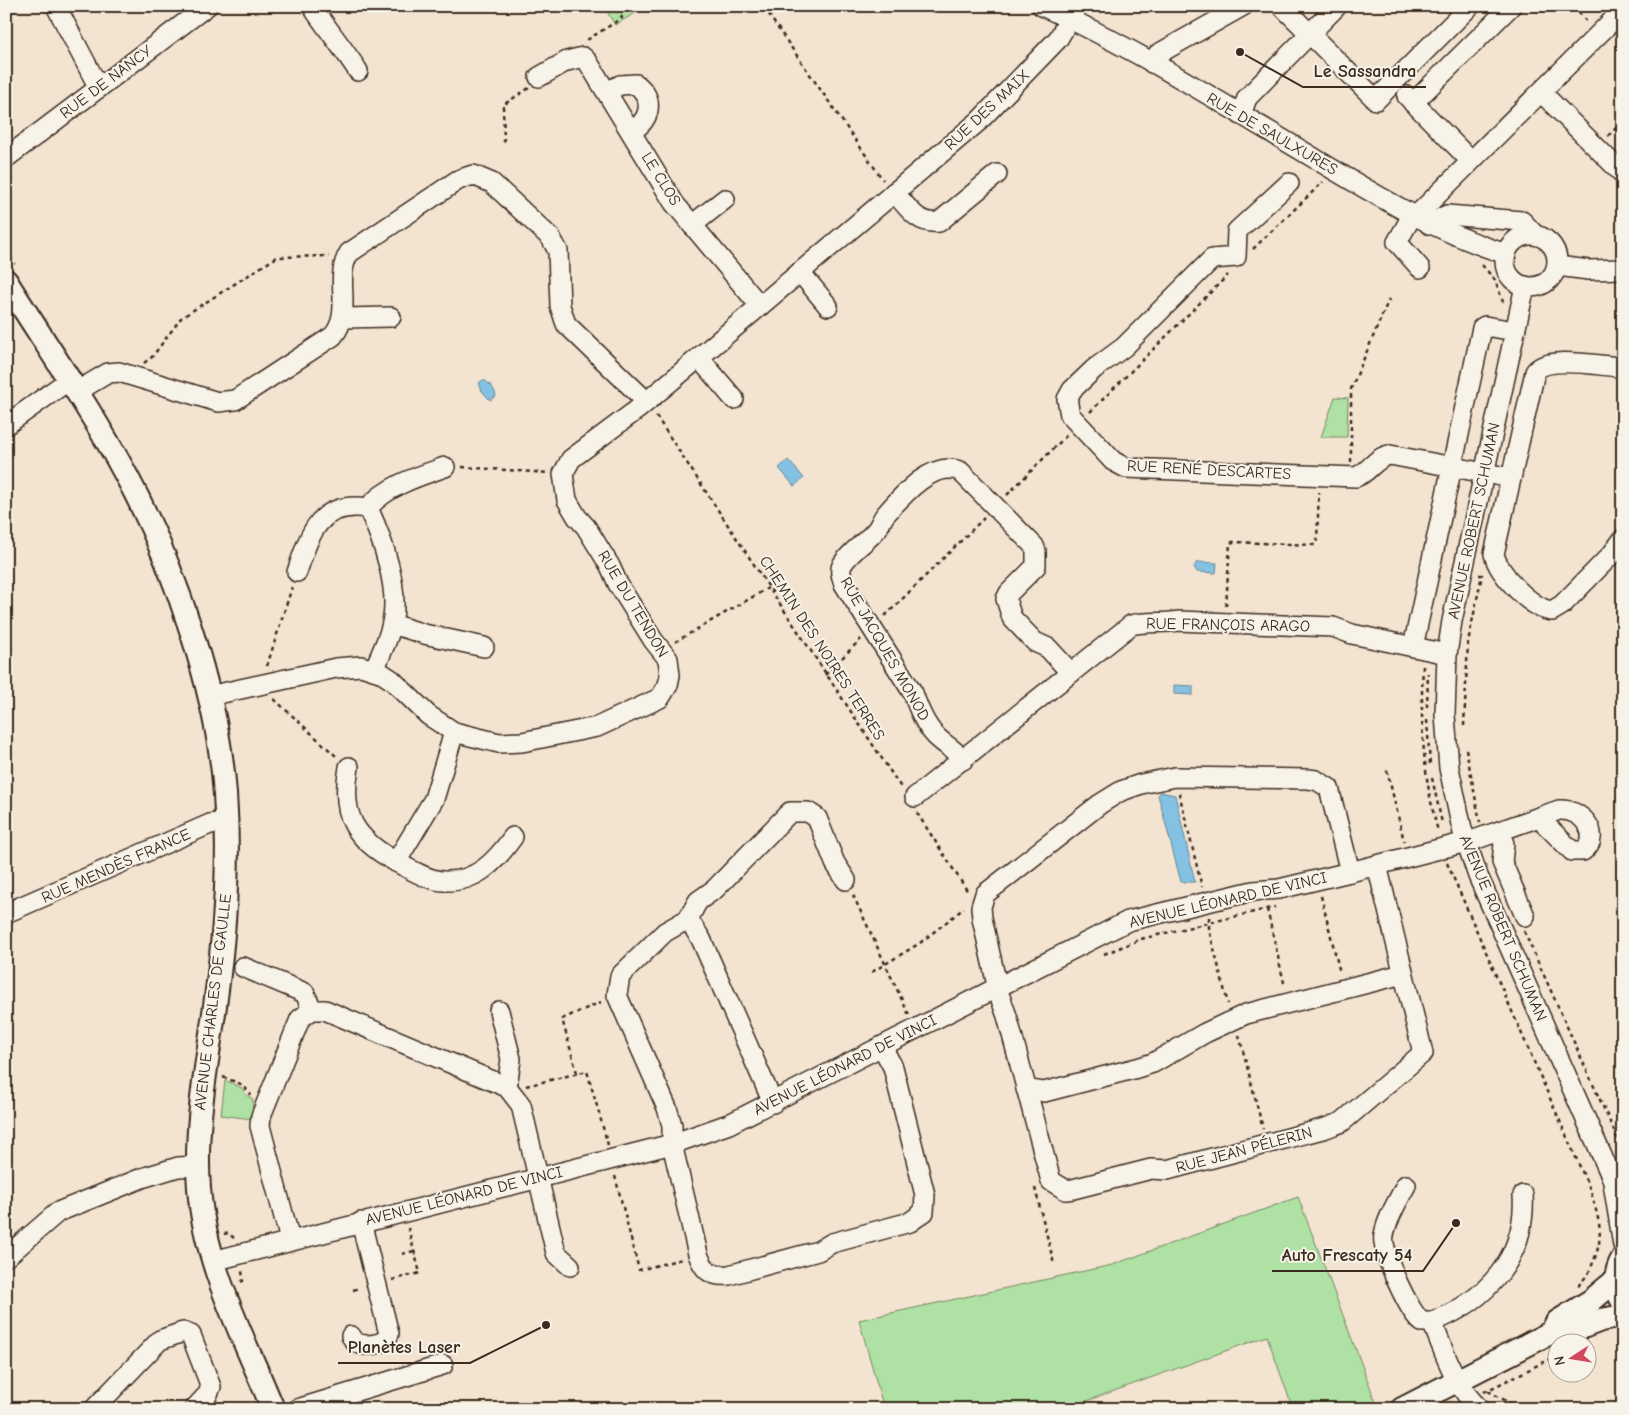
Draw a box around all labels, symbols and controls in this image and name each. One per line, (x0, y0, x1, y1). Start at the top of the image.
street label: RUE DE NANCY (57, 41, 156, 122)
callout: Le Sassandra (1303, 54, 1426, 87)
text: Le Sassandra (1314, 61, 1416, 82)
street label: RUE DES MAIX (941, 66, 1033, 154)
street label: RUE DE SAULXURES (1203, 89, 1341, 179)
street label: LE CLOS (638, 149, 684, 209)
street label: AVENUE ROBERT SCHUMAN (1444, 421, 1504, 621)
street label: RUE RENÉ DESCARTES (1126, 456, 1292, 483)
street label: RUE DU TENDON (594, 547, 672, 661)
street label: CHEMIN DES NOIRES TERRES (756, 553, 888, 744)
street label: RUE JACQUES MONOD (837, 574, 933, 724)
street label: RUE FRANÇOIS ARAGO (1146, 615, 1310, 635)
street label: RUE MENDÈS FRANCE (38, 824, 194, 907)
street label: AVENUE ROBERT SCHUMAN (1456, 832, 1550, 1024)
street label: AVENUE LÉONARD DE VINCI (1127, 867, 1329, 932)
street label: AVENUE CHARLES DE GAULLE (191, 892, 235, 1111)
street label: AVENUE LÉONARD DE VINCI (750, 1010, 939, 1119)
street label: RUE JEAN PÉLERIN (1174, 1122, 1314, 1177)
street label: AVENUE LÉONARD DE VINCI (363, 1162, 564, 1229)
callout: Auto Frescaty 54 (1272, 1238, 1423, 1271)
text: Auto Frescaty 54 (1282, 1245, 1412, 1266)
callout: Planètes Laser (338, 1330, 470, 1363)
north arrow (1546, 1332, 1596, 1382)
text: Planètes Laser (348, 1337, 461, 1358)
text: N (1551, 1354, 1569, 1367)

